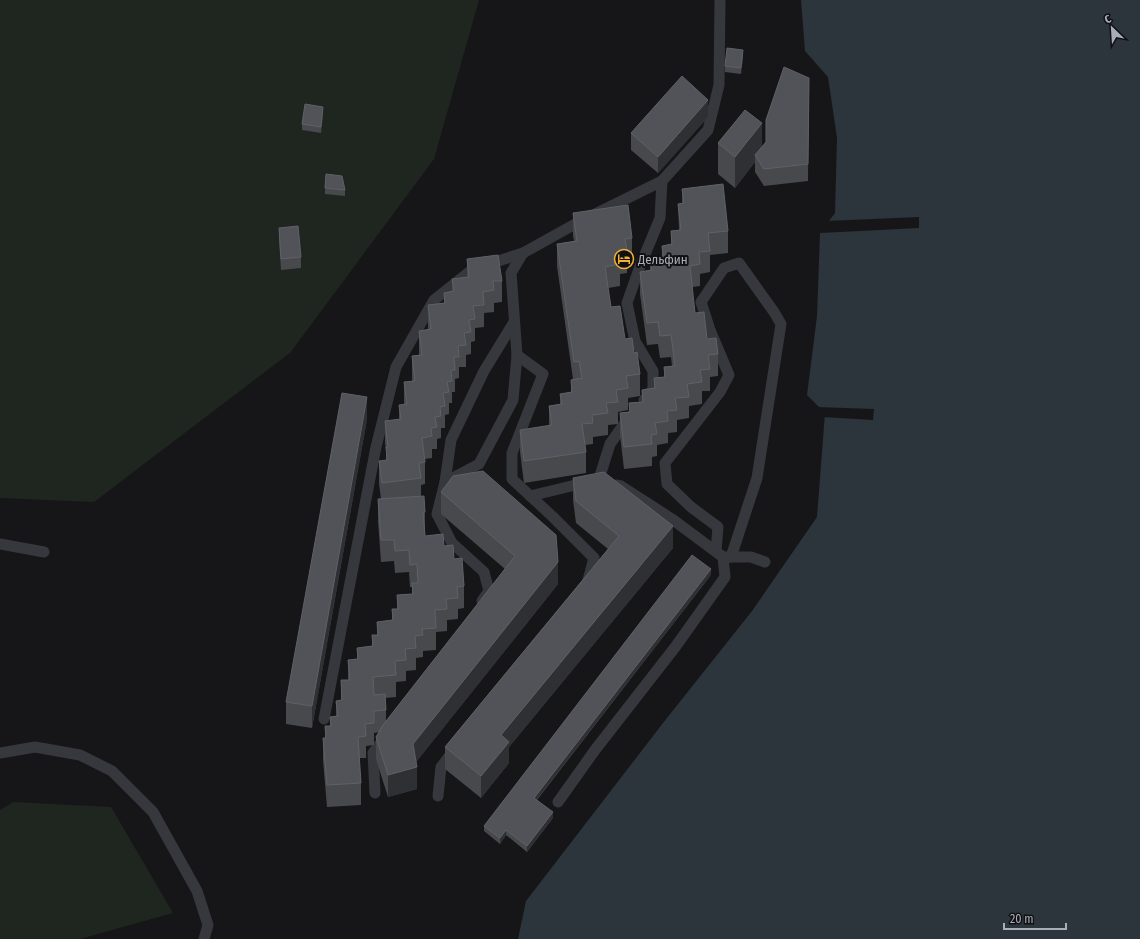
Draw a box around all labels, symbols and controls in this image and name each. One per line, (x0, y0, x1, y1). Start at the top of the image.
north arrow (1092, 8, 1132, 48)
text: С (1103, 12, 1114, 26)
hotel icon: Дельфин (613, 248, 635, 270)
place label: Дельфин (637, 252, 688, 267)
scale bar (1004, 905, 1066, 931)
text: 20 m (1010, 912, 1034, 926)

